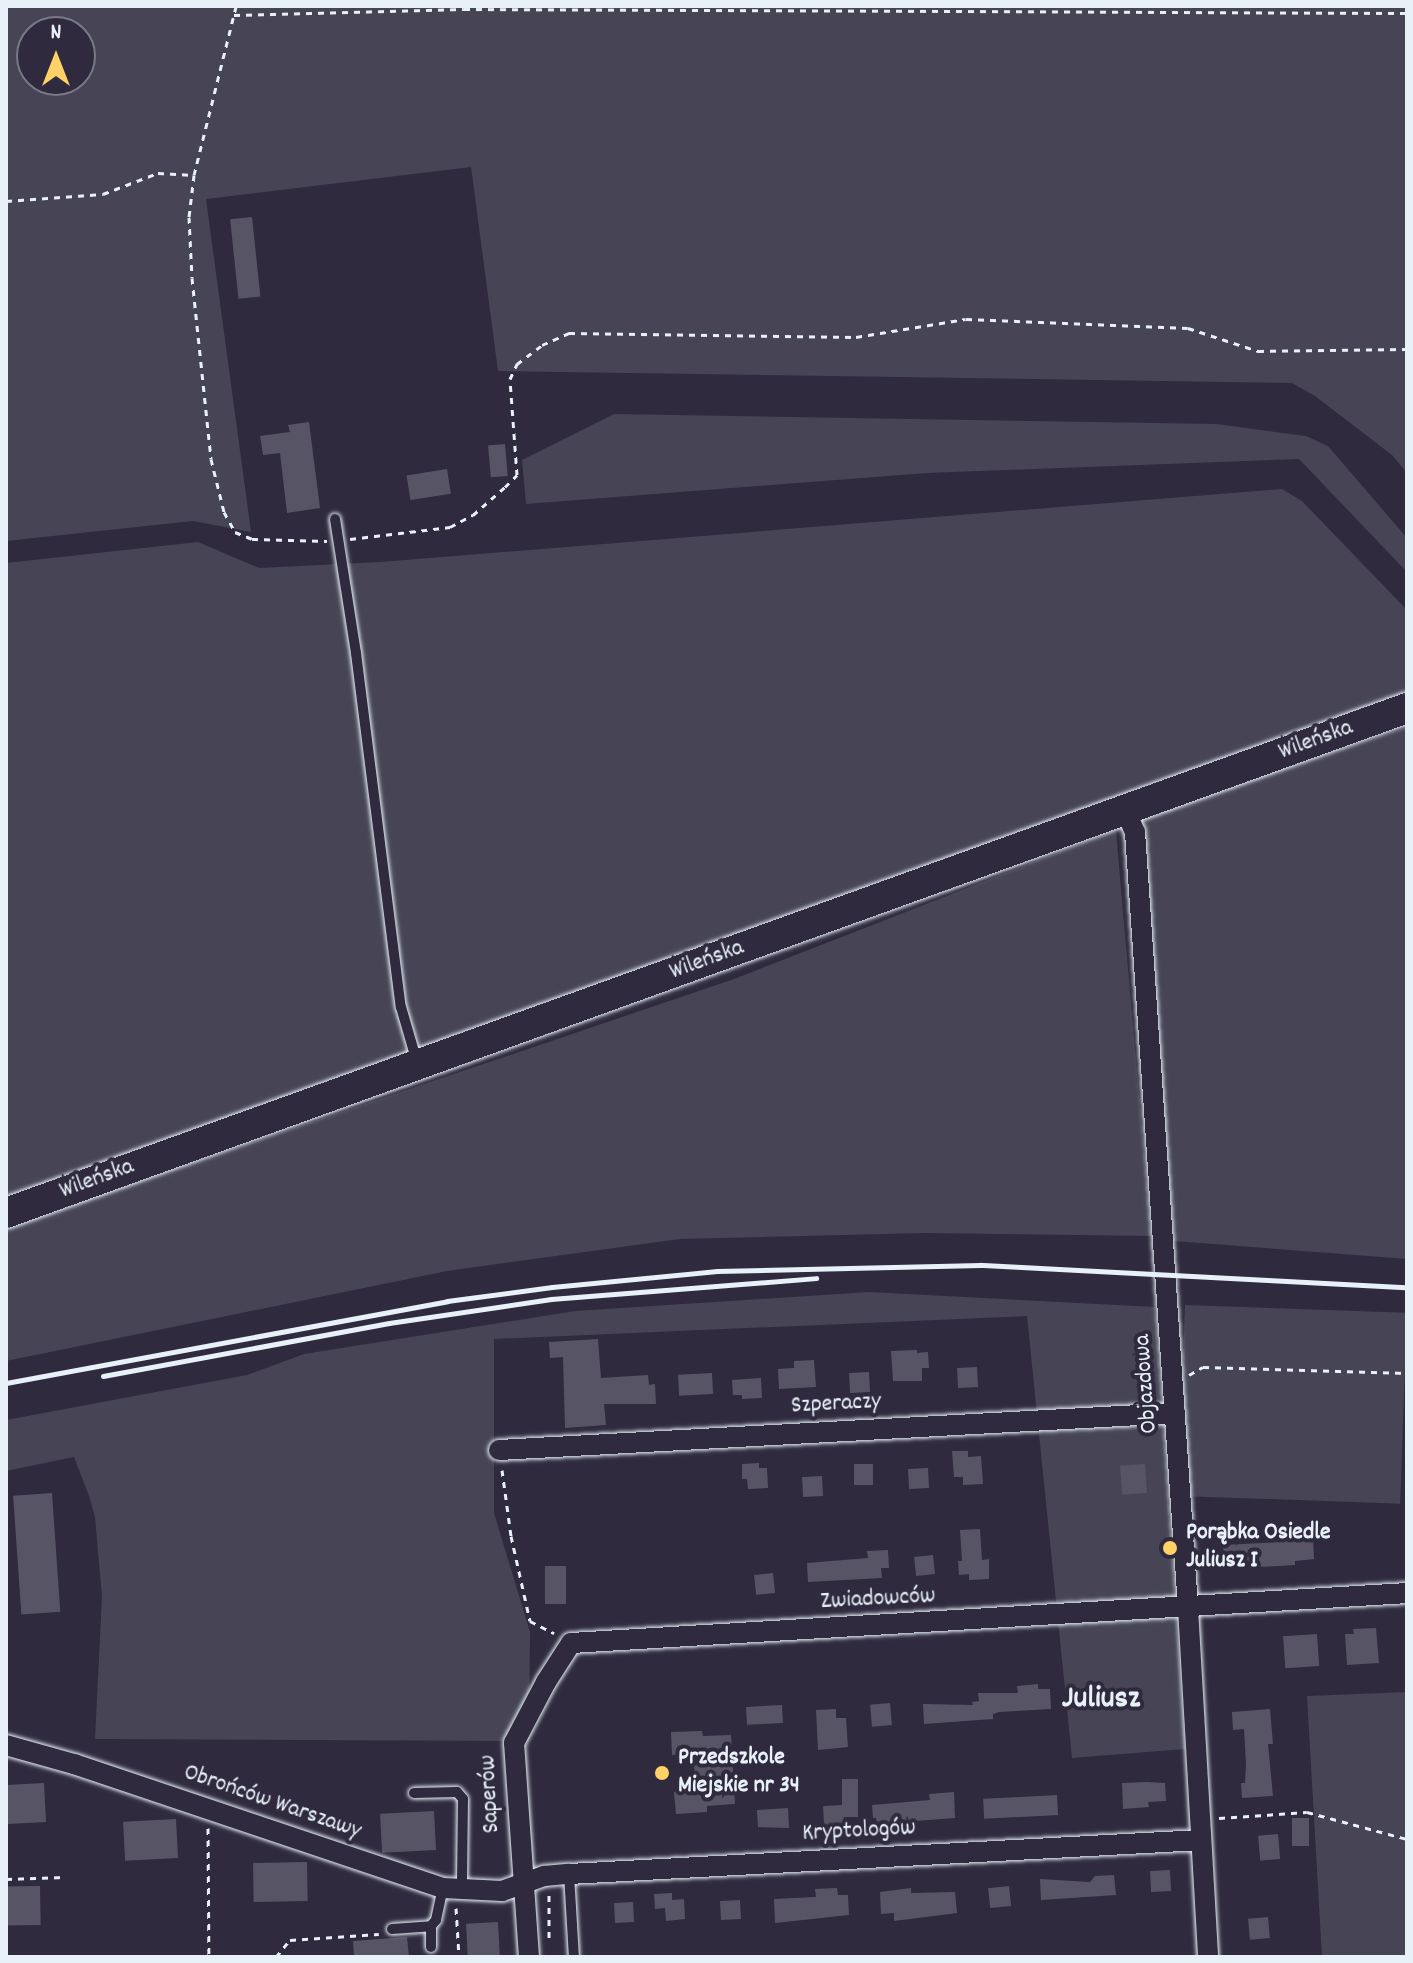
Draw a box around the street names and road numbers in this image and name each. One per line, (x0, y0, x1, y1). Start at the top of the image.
street label: Wileńska (1275, 714, 1357, 768)
street label: Wileńska (666, 934, 748, 988)
street label: Wileńska (56, 1153, 138, 1207)
street label: Objazdowa (1129, 1333, 1165, 1435)
street label: Szperaczy (790, 1388, 882, 1422)
street label: Zwiadowców (820, 1583, 936, 1617)
street label: Saperów (475, 1754, 507, 1834)
street label: Obrońców Warszawy (180, 1759, 364, 1847)
street label: Kryptologów (802, 1815, 916, 1849)

